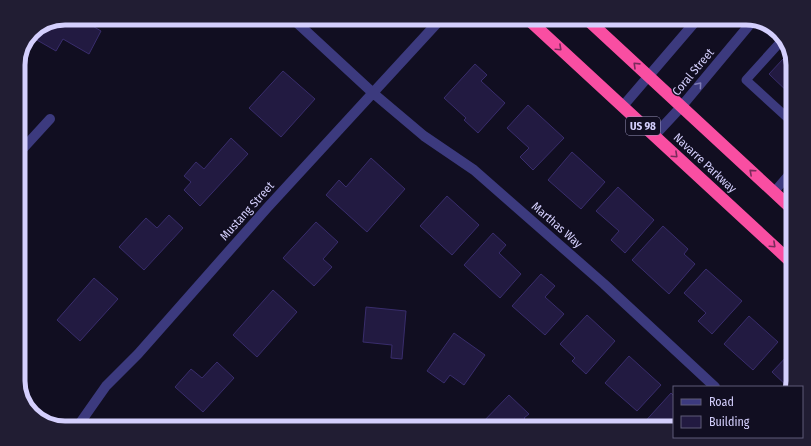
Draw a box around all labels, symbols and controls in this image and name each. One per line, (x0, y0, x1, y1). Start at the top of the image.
one-way arrow (554, 43, 562, 50)
street label: Coral Street (669, 46, 717, 98)
one-way arrow (633, 62, 641, 70)
one-way arrow (694, 83, 701, 90)
road number: US 98 (626, 117, 660, 135)
street label: Navarre Parkway (671, 130, 740, 196)
one-way arrow (670, 150, 678, 157)
one-way arrow (749, 170, 757, 177)
street label: Mustang Street (217, 179, 277, 243)
street label: Marthas Way (529, 199, 586, 251)
one-way arrow (769, 241, 776, 248)
legend (673, 386, 803, 438)
text: Road (709, 395, 734, 409)
text: Building (709, 415, 750, 429)

